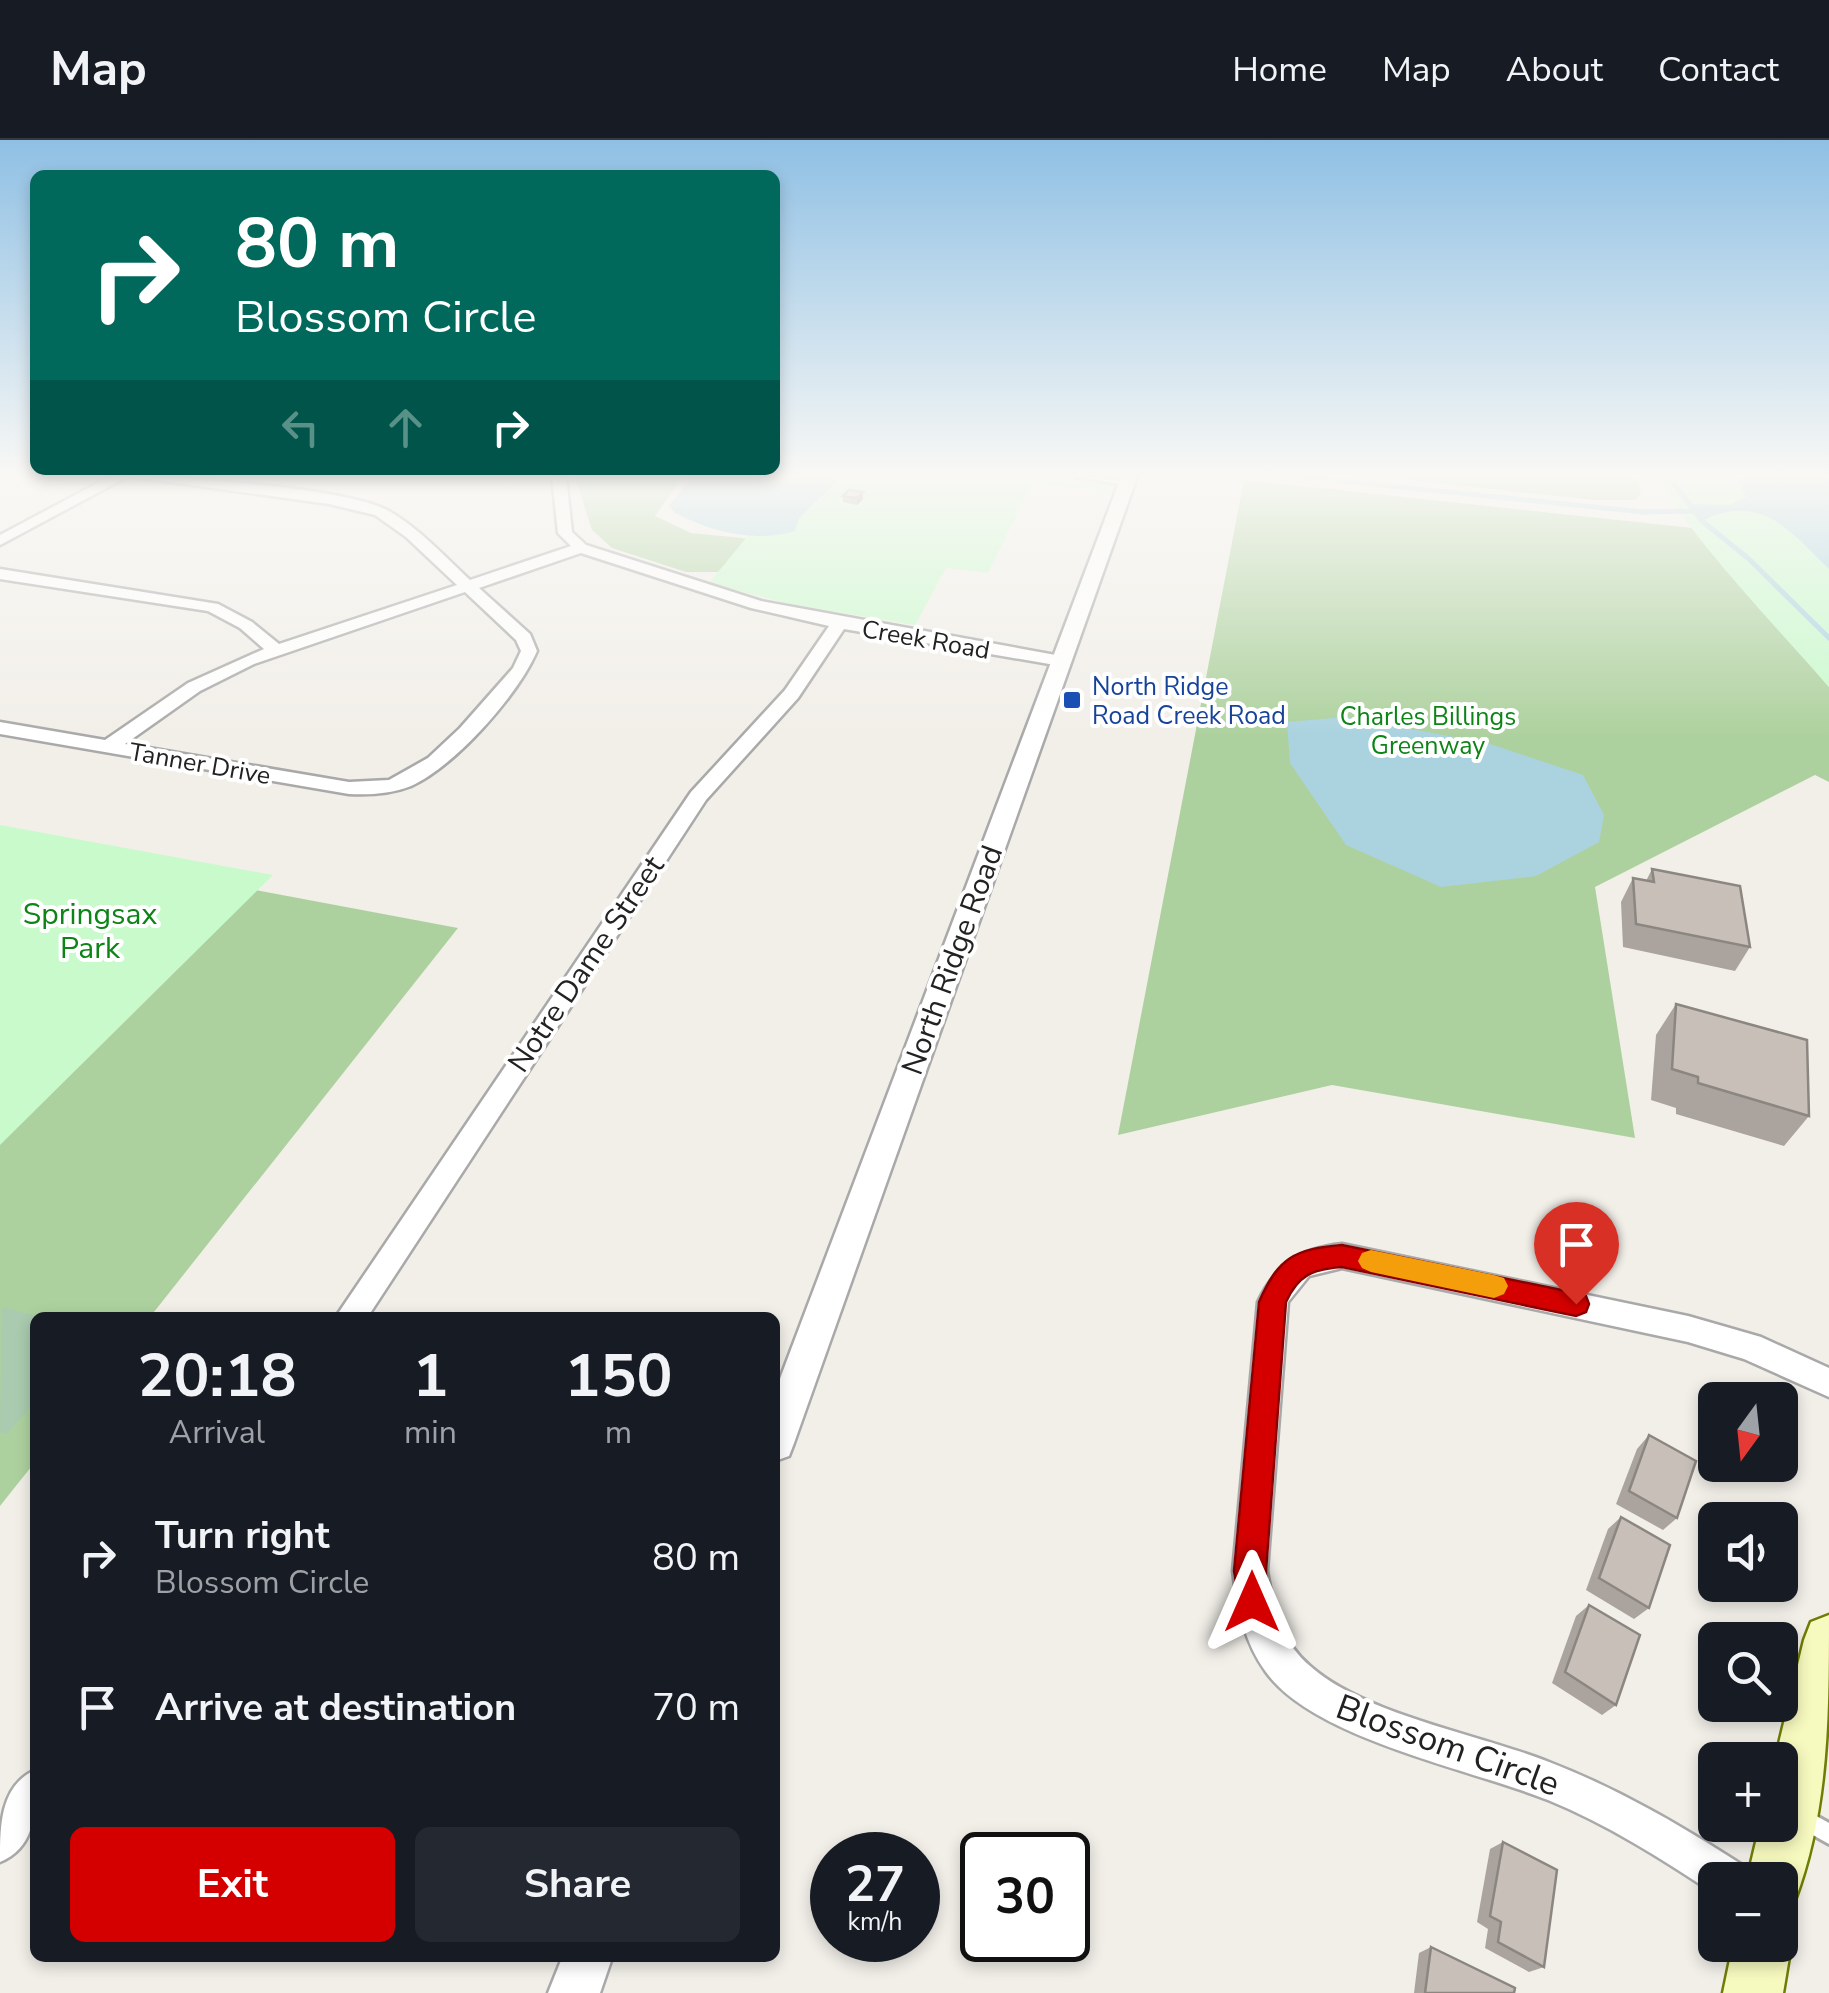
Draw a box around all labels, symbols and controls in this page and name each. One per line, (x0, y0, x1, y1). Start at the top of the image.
text: Map (50, 36, 147, 102)
text: Home (1232, 46, 1327, 93)
text: Map (1382, 46, 1451, 93)
text: About (1506, 46, 1603, 93)
text: Contact (1658, 46, 1779, 93)
text: 80 m (235, 196, 399, 292)
icon: right (70, 210, 200, 340)
text: Blossom Circle (235, 287, 536, 348)
icon: left (273, 400, 328, 455)
icon: ahead (378, 400, 433, 455)
icon: right (483, 400, 538, 455)
street label: Creek Road (859, 612, 992, 668)
place label: North Ridge Road Creek Road (1092, 670, 1286, 733)
marker: North Ridge Road Creek Road (1061, 689, 1083, 711)
park label: Charles Billings Greenway (1340, 700, 1516, 763)
street label: Tanner Drive (127, 735, 273, 793)
street label: North Ridge Road (892, 840, 1013, 1081)
street label: Notre Dame Street (499, 848, 674, 1081)
park label: Springsax Park (23, 894, 157, 969)
pin (1534, 1202, 1619, 1305)
icon: arrive (1549, 1217, 1604, 1272)
text: 20:18 (138, 1335, 296, 1417)
text: 1 (412, 1335, 448, 1417)
text: 150 (564, 1335, 672, 1417)
north arrow (1698, 1382, 1798, 1482)
map controls (1698, 1382, 1798, 1962)
text: Arrival (169, 1411, 265, 1454)
text: min (404, 1411, 457, 1454)
text: m (605, 1411, 632, 1454)
button: sound (1698, 1502, 1798, 1602)
text: Turn right (155, 1510, 330, 1561)
icon: right (70, 1530, 125, 1585)
text: 80 m (652, 1532, 740, 1583)
position arrow (1200, 1550, 1304, 1654)
text: Blossom Circle (155, 1561, 369, 1604)
button: search (1698, 1622, 1798, 1722)
icon: arrive (70, 1680, 125, 1735)
text: Arrive at destination (155, 1682, 516, 1733)
text: 70 m (652, 1682, 740, 1733)
street label: Blossom Circle (1330, 1683, 1566, 1808)
button: + (1698, 1742, 1798, 1842)
button: Exit (70, 1827, 395, 1942)
button: Share (415, 1827, 740, 1942)
speed limit sign: 30 (960, 1832, 1090, 1962)
text: 27 (845, 1850, 905, 1919)
button: − (1698, 1862, 1798, 1962)
text: km/h (847, 1905, 903, 1939)

